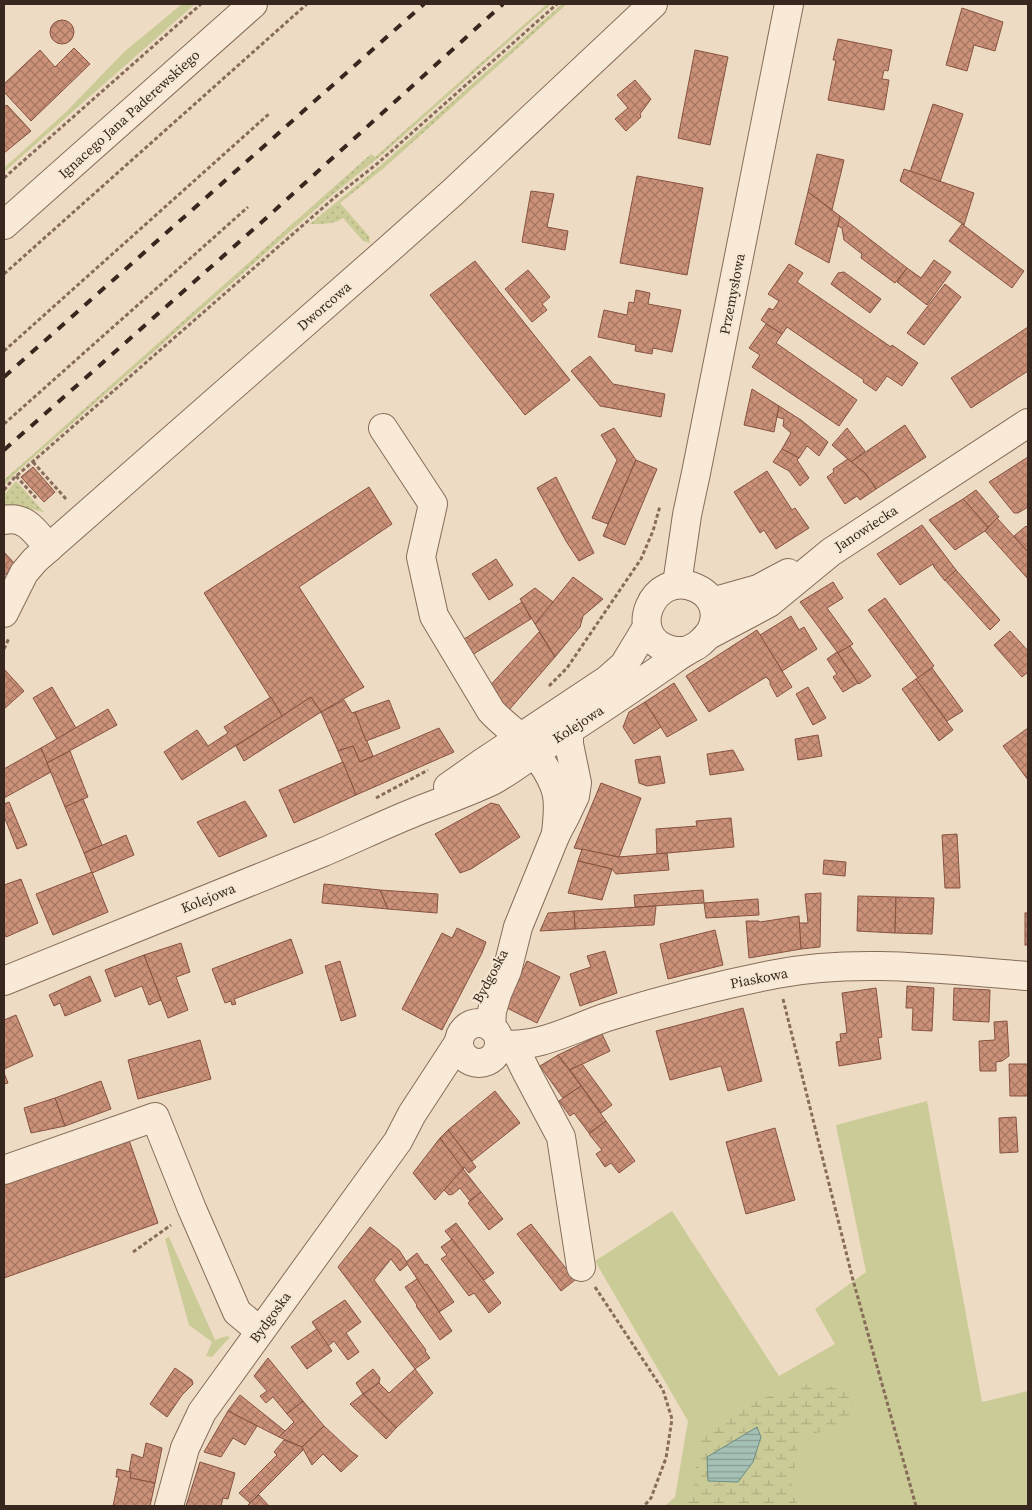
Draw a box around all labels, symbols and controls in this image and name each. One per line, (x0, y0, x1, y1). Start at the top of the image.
street label: Ignacego Jana Paderewskiego (54, 45, 204, 183)
street label: Przemysłowa (714, 251, 750, 336)
street label: Dworcowa (293, 276, 356, 335)
street label: Janowiecka (830, 500, 902, 556)
street label: Kolejowa (549, 700, 608, 748)
street label: Kolejowa (178, 878, 239, 918)
street label: Bydgoska (467, 945, 513, 1007)
street label: Piaskowa (728, 962, 790, 993)
street label: Bydgoska (245, 1287, 296, 1347)

